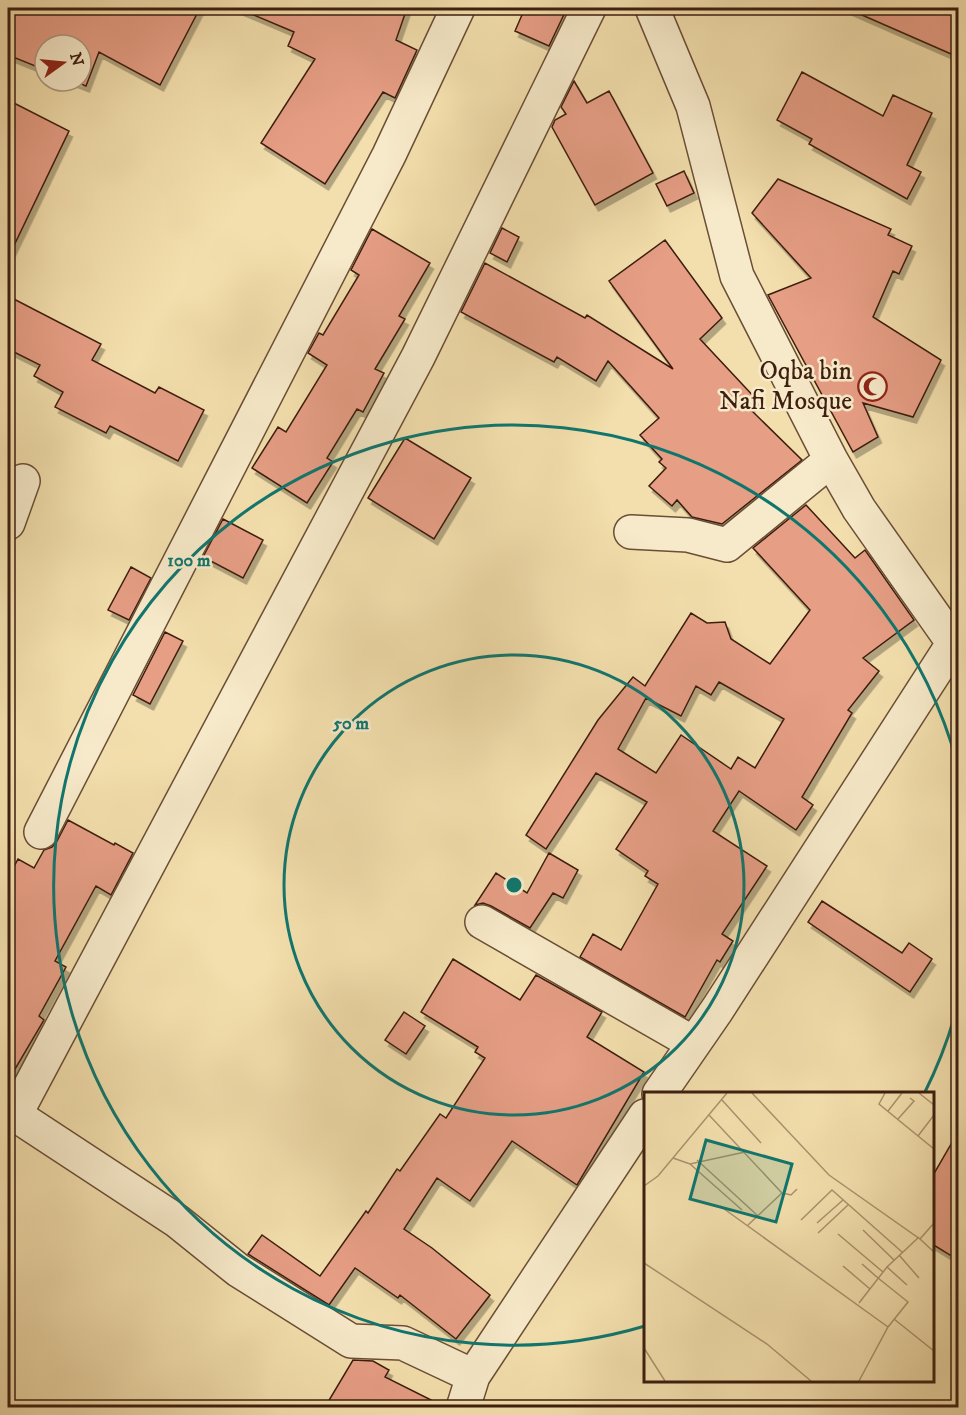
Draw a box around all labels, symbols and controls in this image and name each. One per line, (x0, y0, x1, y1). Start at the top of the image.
north arrow (33, 33, 93, 93)
text: N (65, 50, 88, 68)
place label: Oqba bin Nafi Mosque (719, 355, 852, 418)
mosque icon: Oqba bin Nafi Mosque (857, 370, 889, 402)
text: 100 m (167, 550, 211, 572)
text: 50 m (332, 713, 369, 735)
centre of rings (504, 875, 524, 895)
inset map (644, 1092, 933, 1382)

